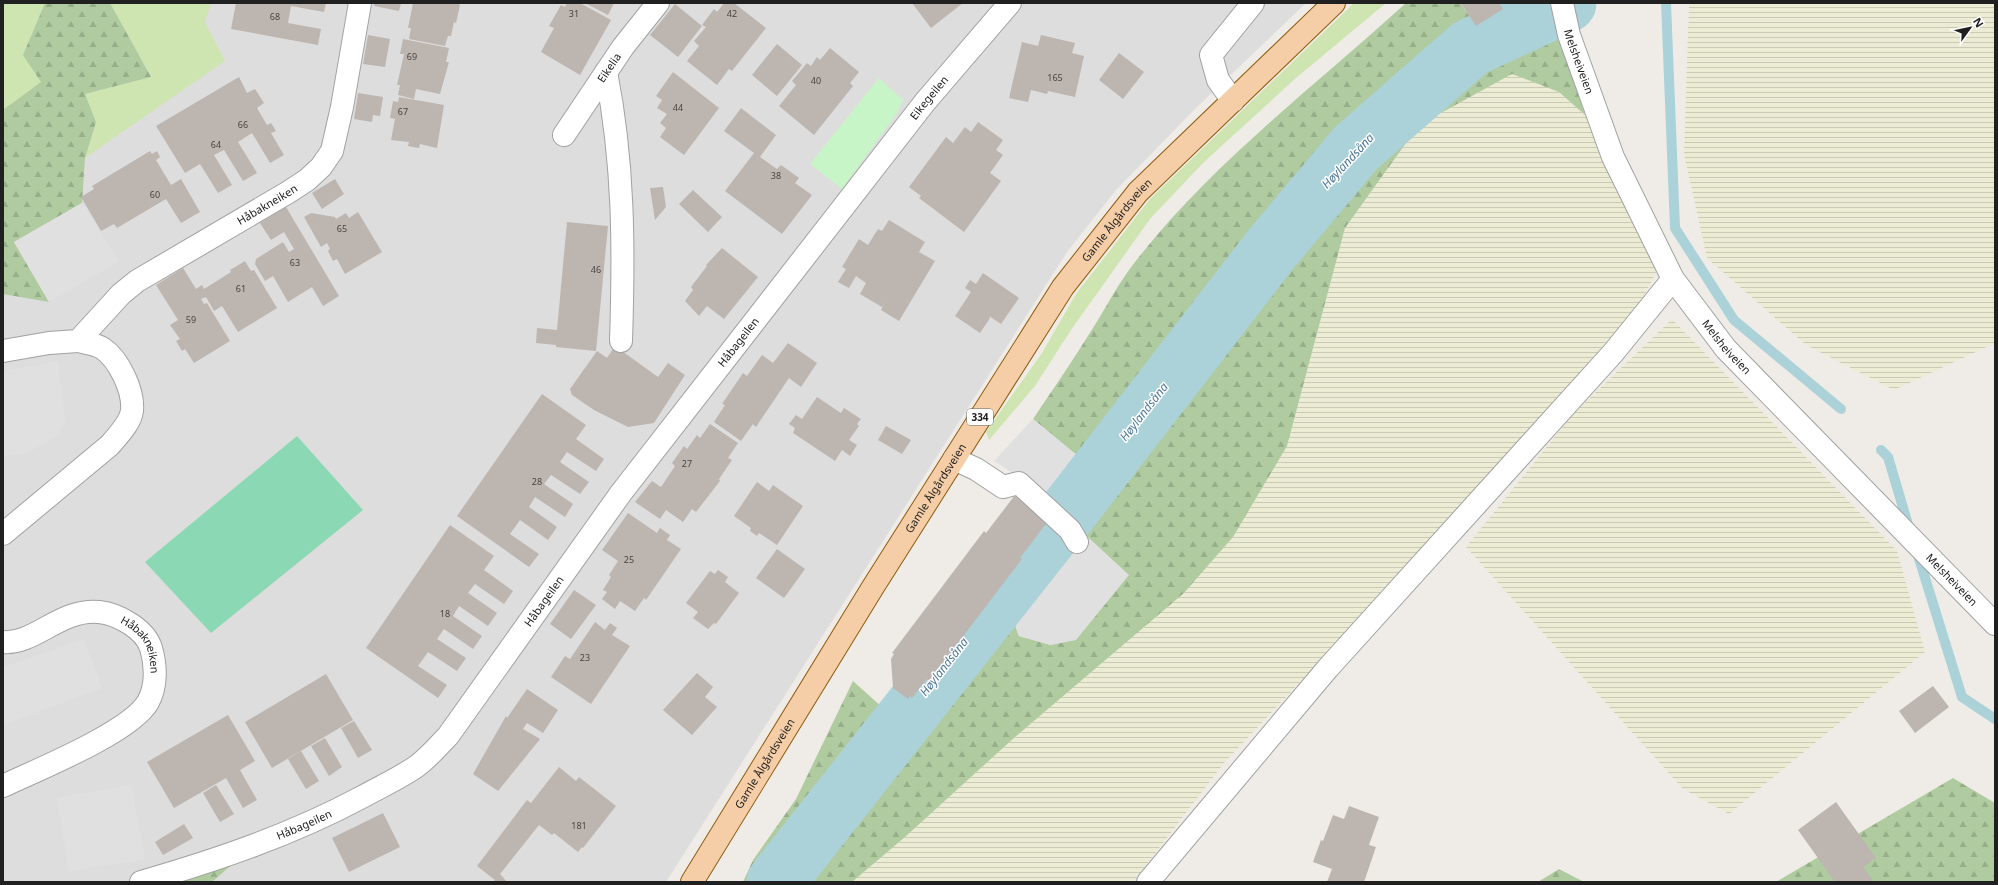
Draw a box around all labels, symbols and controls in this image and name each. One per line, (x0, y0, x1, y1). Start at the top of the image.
house number: 31 (569, 7, 579, 20)
house number: 42 (727, 7, 737, 20)
north arrow (1950, 8, 1990, 48)
house number: 68 (270, 10, 280, 23)
text: N (1970, 14, 1988, 30)
street label: Melsheiveien (1561, 28, 1598, 96)
house number: 69 (407, 50, 417, 63)
street label: Eikelia (593, 50, 624, 85)
house number: 165 (1047, 71, 1063, 84)
street label: Eikegeilen (906, 72, 951, 123)
house number: 40 (811, 74, 821, 87)
house number: 44 (673, 101, 683, 114)
house number: 67 (398, 105, 408, 118)
house number: 66 (238, 118, 248, 131)
water label: Høylandsåna (1318, 129, 1378, 192)
house number: 64 (211, 138, 221, 151)
house number: 38 (771, 169, 781, 182)
street label: Gamle Ålgårdsveien (1078, 175, 1155, 265)
street label: Håbakneiken (234, 180, 300, 228)
house number: 60 (150, 188, 160, 201)
house number: 65 (337, 222, 347, 235)
house number: 63 (290, 256, 300, 269)
house number: 46 (591, 263, 601, 276)
house number: 61 (236, 282, 246, 295)
house number: 59 (186, 313, 196, 326)
street label: Håbageilen (714, 314, 762, 370)
street label: Melsheiveien (1699, 316, 1755, 377)
water label: Høylandsåna (1115, 379, 1172, 444)
road number: 334 (967, 409, 993, 425)
street label: Gamle Ålgårdsveien (901, 440, 969, 536)
house number: 27 (682, 457, 692, 470)
house number: 28 (532, 475, 542, 488)
street label: Melsheiveien (1923, 550, 1981, 609)
house number: 25 (624, 553, 634, 566)
street label: Håbageilen (520, 573, 567, 629)
house number: 18 (440, 607, 450, 620)
street label: Håbakneiken (118, 612, 163, 674)
water label: Høylandsåna (915, 634, 972, 699)
house number: 23 (580, 651, 590, 664)
street label: Gamle Ålgårdsveien (731, 715, 798, 811)
street label: Håbageilen (274, 805, 334, 843)
house number: 181 (571, 819, 587, 832)

